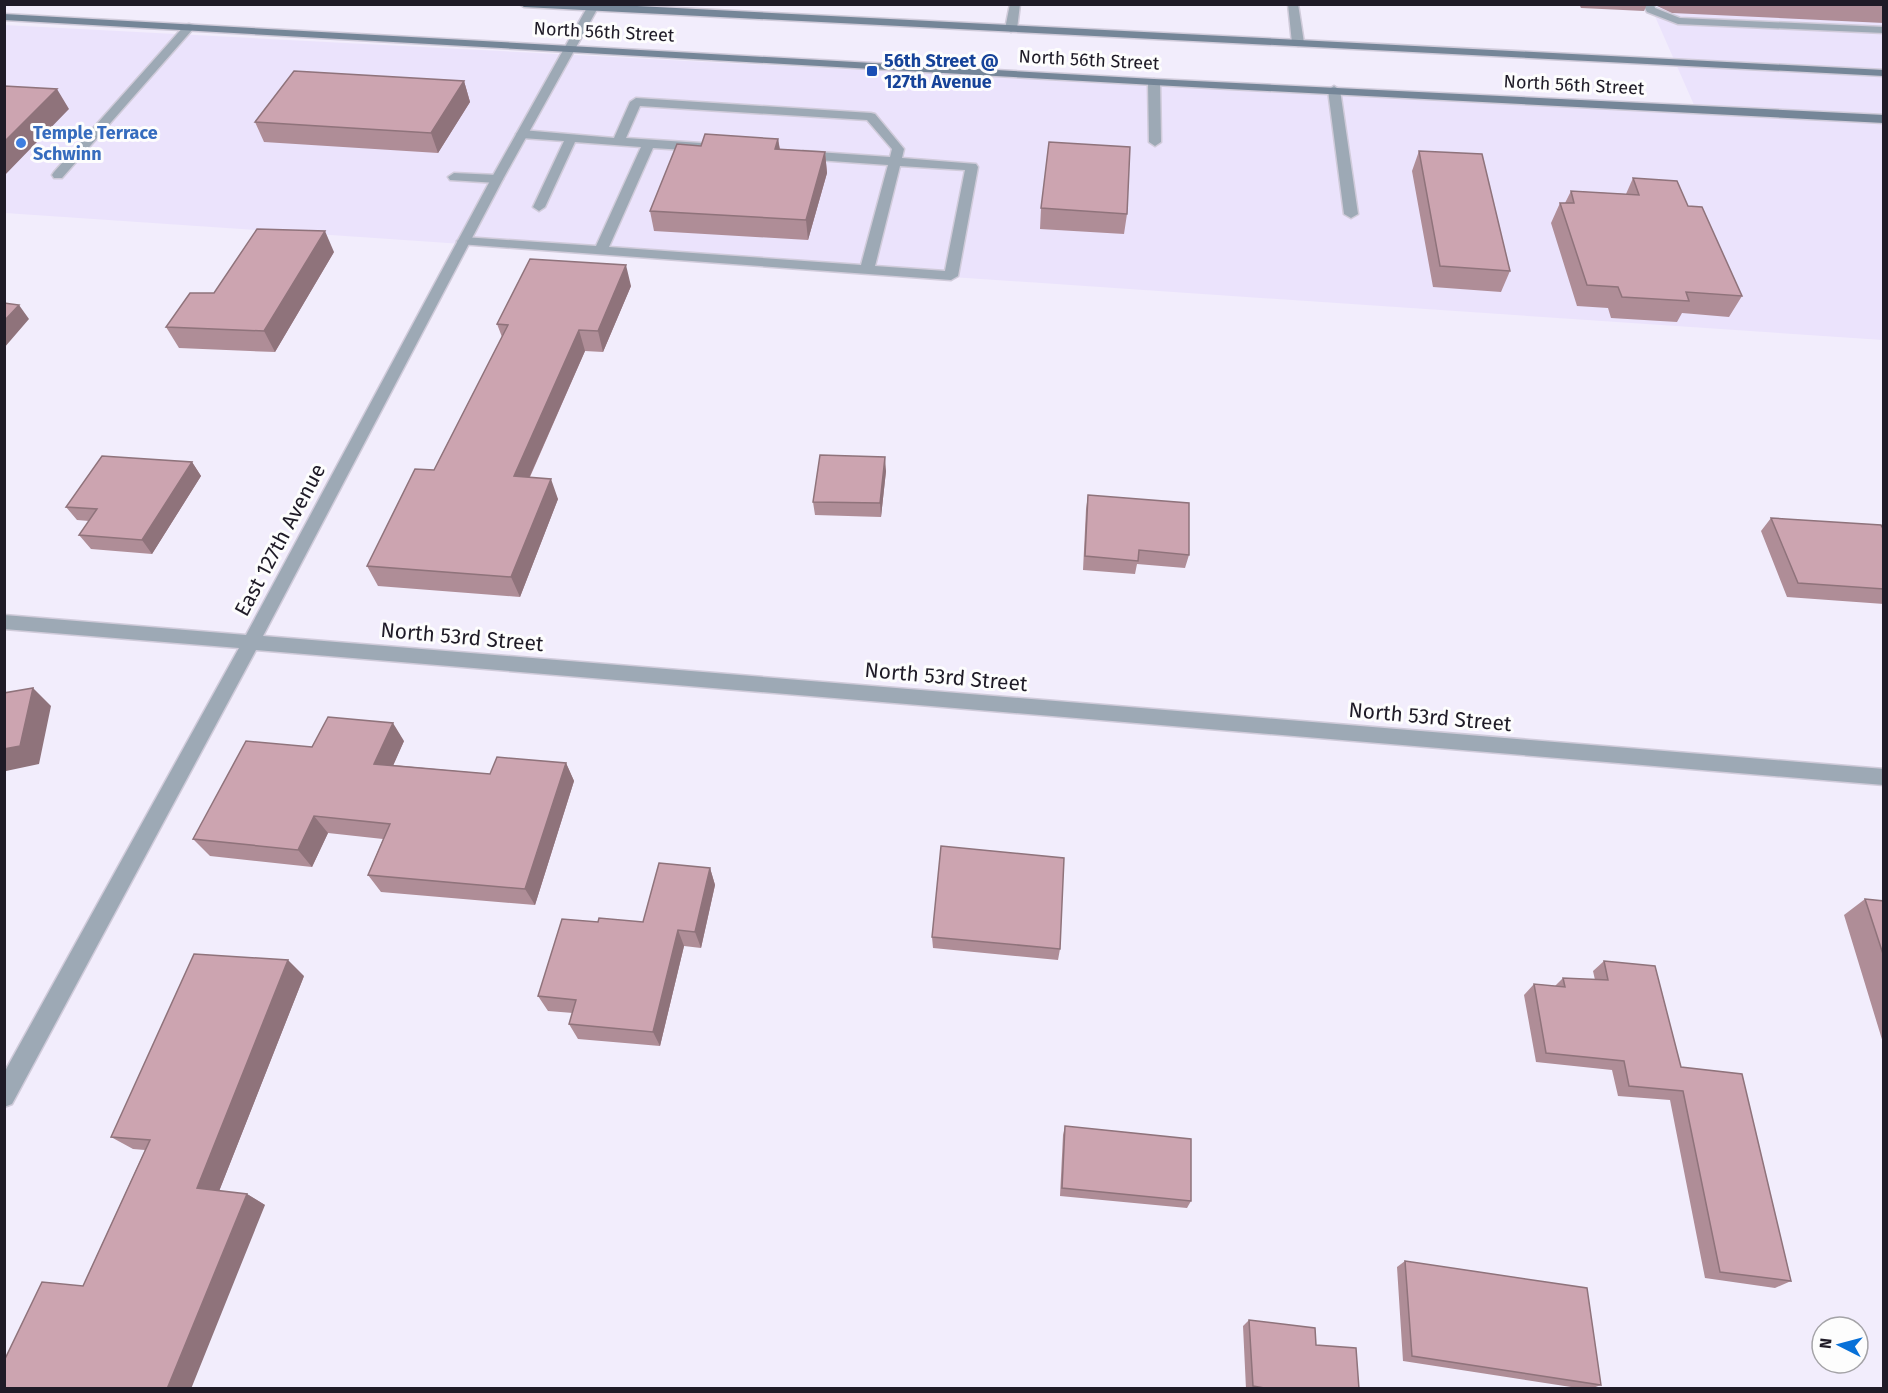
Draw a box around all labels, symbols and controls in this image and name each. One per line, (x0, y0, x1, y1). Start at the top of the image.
street label: North 56th Street (533, 17, 675, 47)
street label: North 56th Street (1018, 45, 1160, 75)
place label: 56th Street @ 127th Avenue (884, 50, 999, 93)
marker: 56th Street @ 127th Avenue (865, 64, 879, 78)
street label: North 56th Street (1503, 70, 1645, 100)
place label: Temple Terrace Schwinn (33, 122, 158, 165)
marker: Temple Terrace Schwinn (14, 136, 28, 150)
street label: East 127th Avenue (229, 459, 331, 621)
street label: North 53rd Street (379, 617, 545, 657)
street label: North 53rd Street (863, 657, 1029, 697)
street label: North 53rd Street (1347, 697, 1513, 737)
north arrow (1810, 1315, 1870, 1375)
text: N (1816, 1337, 1836, 1350)

